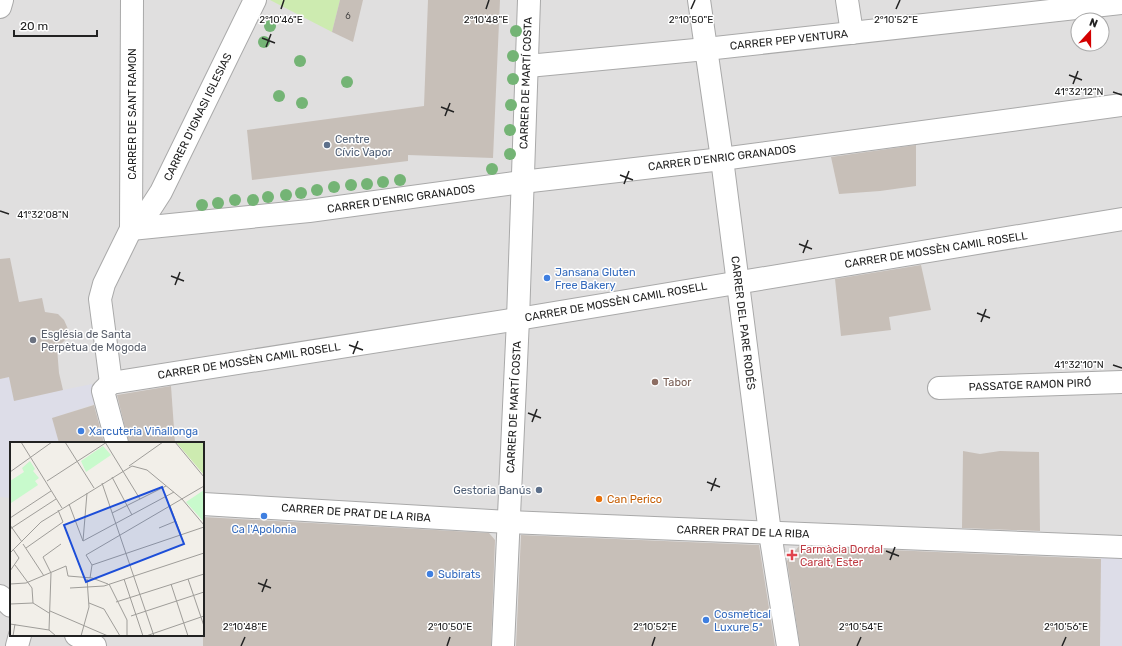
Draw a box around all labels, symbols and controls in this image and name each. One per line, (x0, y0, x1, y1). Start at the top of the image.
house number: 6 (345, 11, 351, 21)
scale bar (14, 12, 97, 38)
north arrow (1070, 12, 1110, 52)
text: 2°10'46"E (259, 14, 303, 26)
text: 2°10'48"E (464, 14, 508, 26)
text: 2°10'50"E (669, 14, 713, 26)
text: 2°10'52"E (874, 14, 918, 26)
street label: CARRER DE MARTÍ COSTA (517, 16, 535, 149)
text: N (1087, 16, 1100, 31)
text: 20 m (20, 19, 48, 33)
street label: CARRER PEP VENTURA (729, 27, 849, 53)
street label: CARRER DE SANT RAMON (126, 48, 139, 180)
street label: CARRER D'IGNASI IGLESIAS (161, 51, 235, 183)
text: 41°32'12"N (1054, 86, 1104, 98)
place label: Centre Cívic Vapor (335, 133, 393, 159)
marker: Centre Cívic Vapor (322, 140, 332, 150)
street label: CARRER D'ENRIC GRANADOS (647, 142, 797, 174)
street label: CARRER D'ENRIC GRANADOS (326, 182, 476, 216)
text: 41°32'08"N (17, 209, 69, 221)
street label: CARRER DE MOSSÈN CAMIL ROSELL (844, 229, 1028, 271)
street label: CARRER DEL PARE RODÉS (728, 255, 758, 391)
place label: Jansana Gluten Free Bakery (555, 266, 636, 292)
marker: Jansana Gluten Free Bakery (542, 273, 552, 283)
street label: CARRER DE MOSSÈN CAMIL ROSELL (524, 280, 708, 324)
place label: Església de Santa Perpètua de Mogoda (41, 328, 147, 354)
marker: Església de Santa Perpètua de Mogoda (28, 335, 38, 345)
street label: CARRER DE MOSSÈN CAMIL ROSELL (157, 340, 341, 382)
street label: CARRER DE MARTÍ COSTA (504, 340, 524, 473)
text: 41°32'10"N (1054, 359, 1104, 371)
place label: Tabor (663, 376, 692, 389)
street label: PASSATGE RAMON PIRÓ (968, 376, 1092, 394)
marker: Tabor (650, 377, 660, 387)
place label: Xarcuteria Viñallonga (89, 425, 198, 438)
marker: Xarcuteria Viñallonga (76, 426, 86, 436)
inset map (10, 442, 204, 636)
place label: Gestoria Banús (453, 484, 531, 497)
marker: Gestoria Banús (534, 485, 544, 495)
place label: Can Perico (607, 493, 662, 506)
marker: Can Perico (594, 494, 604, 504)
street label: CARRER DE PRAT DE LA RIBA (281, 501, 432, 525)
marker: Ca l'Apolonia (259, 511, 269, 521)
place label: Ca l'Apolonia (231, 523, 297, 536)
street label: CARRER PRAT DE LA RIBA (676, 523, 810, 541)
place label: Farmàcia Dordal Caralt, Ester (800, 543, 883, 569)
marker: Farmàcia Dordal Caralt, Ester (787, 550, 797, 560)
place label: Subirats (438, 568, 481, 581)
marker: Subirats (425, 569, 435, 579)
place label: Cosmetical Luxure 5ª (714, 608, 771, 634)
marker: Cosmetical Luxure 5ª (701, 615, 711, 625)
text: 2°10'48"E (223, 621, 267, 633)
text: 2°10'50"E (428, 621, 472, 633)
text: 2°10'52"E (633, 621, 677, 633)
text: 2°10'54"E (839, 621, 883, 633)
text: 2°10'56"E (1044, 621, 1088, 633)

